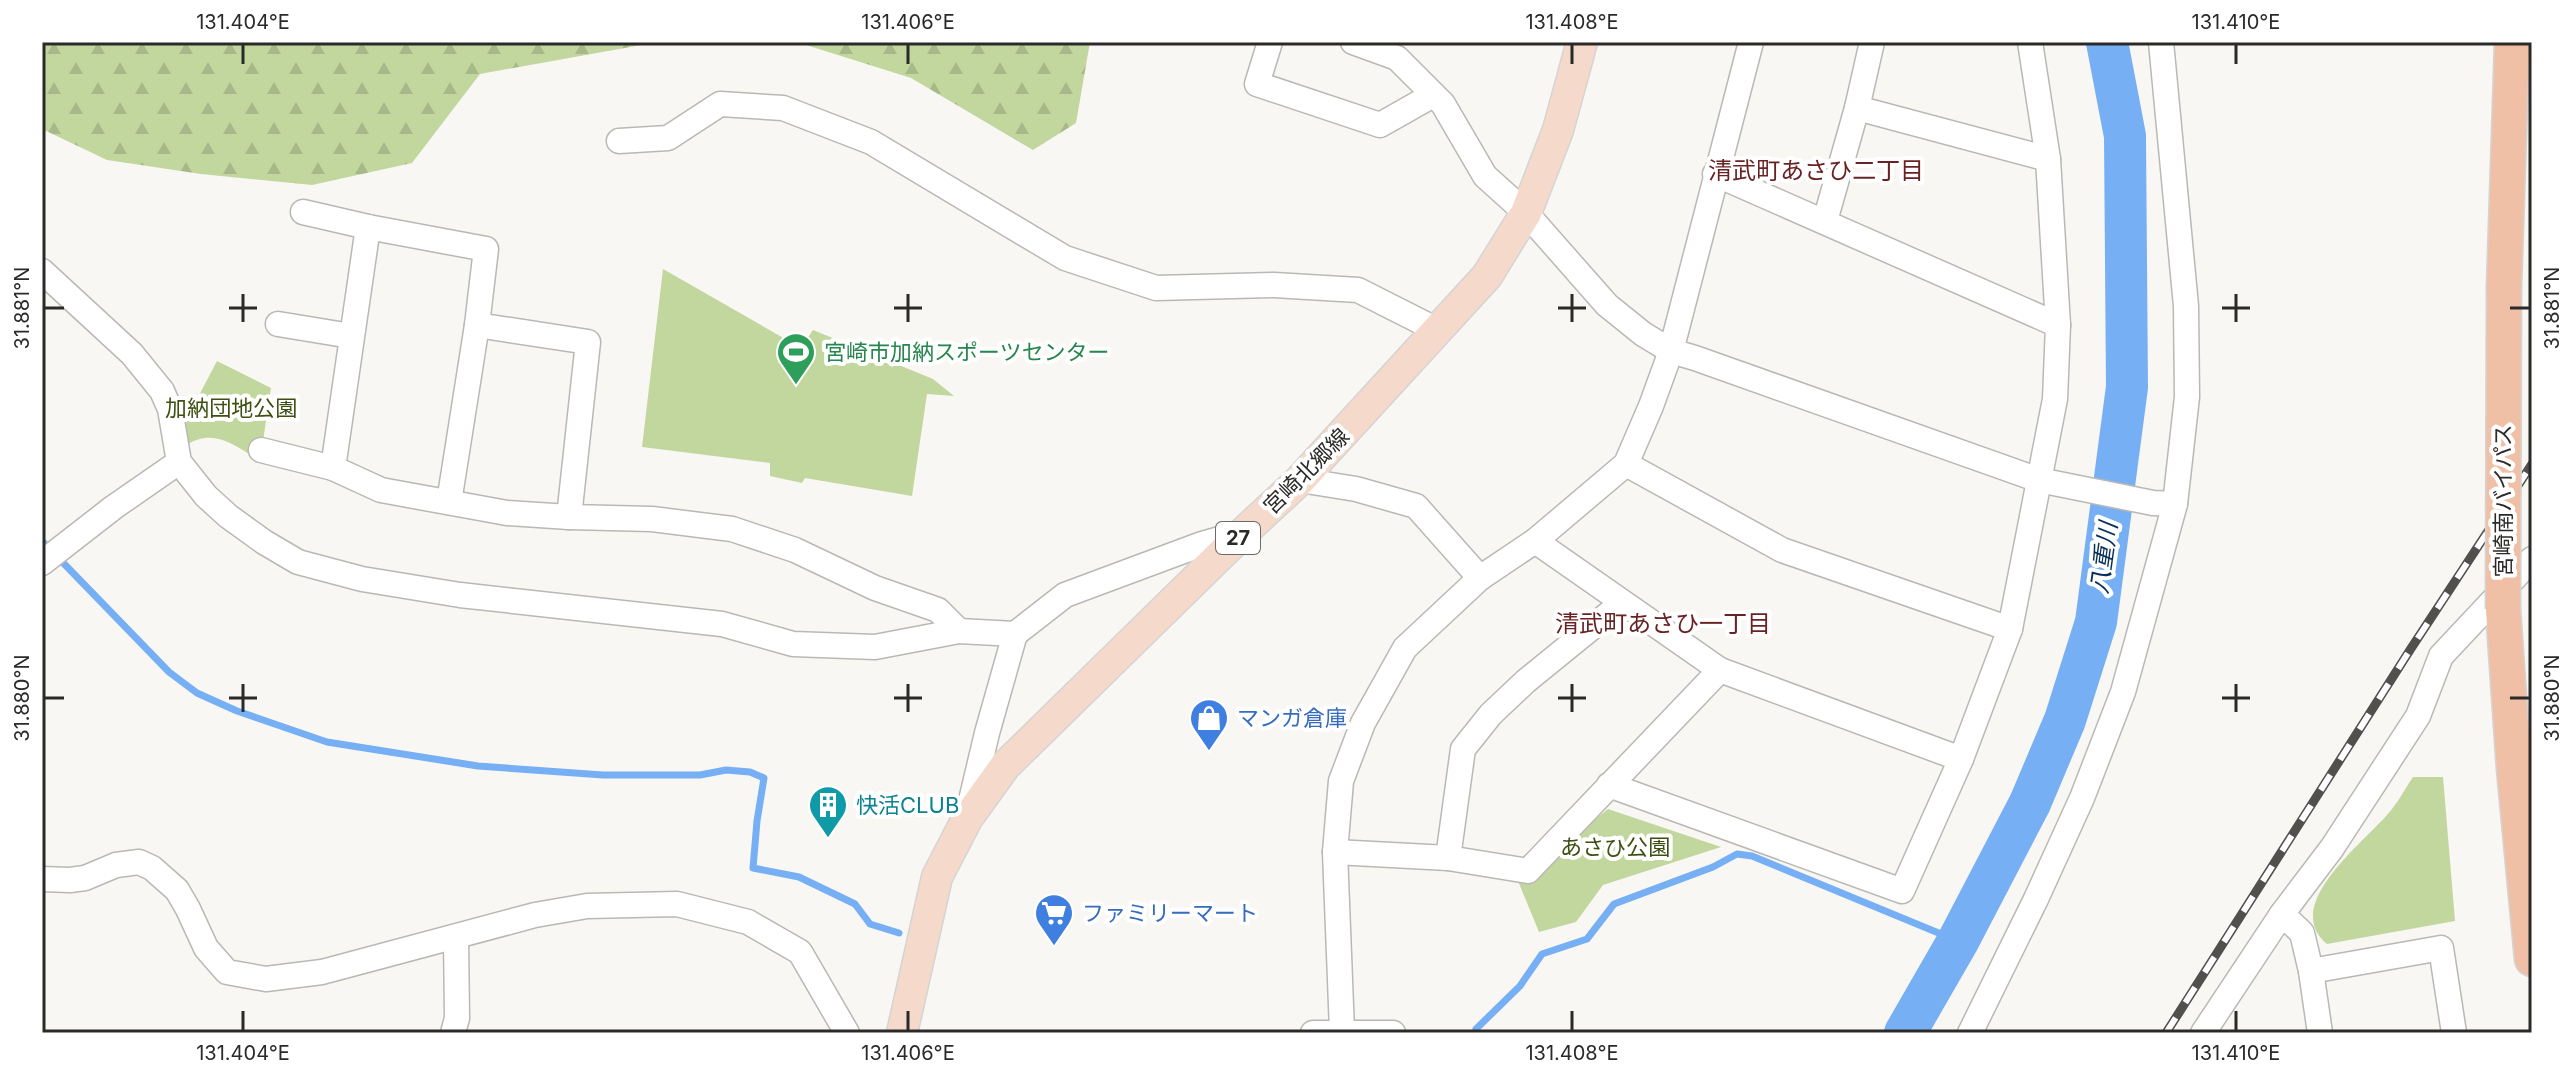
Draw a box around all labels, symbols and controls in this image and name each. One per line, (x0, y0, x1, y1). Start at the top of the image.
text: 131.404°E (196, 10, 290, 34)
text: 131.406°E (861, 10, 955, 34)
text: 131.408°E (1525, 10, 1619, 34)
text: 131.410°E (2192, 10, 2280, 34)
district label: 清武町あさひ二丁目 (1708, 156, 1924, 185)
text: 31.881°N (10, 267, 34, 349)
text: 31.881°N (2540, 267, 2564, 349)
sports icon: 宮崎市加納スポーツセンター (775, 331, 817, 386)
place label: 宮崎市加納スポーツセンター (824, 339, 1110, 365)
park label: 加納団地公園 (165, 395, 297, 421)
street label: 宮崎北郷線 (1258, 423, 1354, 519)
street label: 宮崎南バイパス (2490, 424, 2516, 578)
water label: 八重川 (2084, 517, 2123, 596)
road number: 27 (1216, 522, 1260, 554)
district label: 清武町あさひ一丁目 (1555, 609, 1771, 638)
text: 31.880°N (10, 654, 34, 742)
text: 31.880°N (2540, 654, 2564, 742)
shop icon: マンガ倉庫 (1188, 697, 1230, 752)
place label: マンガ倉庫 (1237, 705, 1347, 731)
building icon: 快活CLUB (807, 784, 849, 839)
place label: 快活CLUB (856, 792, 959, 818)
park label: あさひ公園 (1560, 834, 1670, 860)
supermarket icon: ファミリーマート (1033, 892, 1075, 947)
place label: ファミリーマート (1082, 900, 1258, 926)
text: 131.404°E (196, 1041, 290, 1065)
text: 131.406°E (861, 1041, 955, 1065)
text: 131.408°E (1525, 1041, 1619, 1065)
text: 131.410°E (2192, 1041, 2280, 1065)

